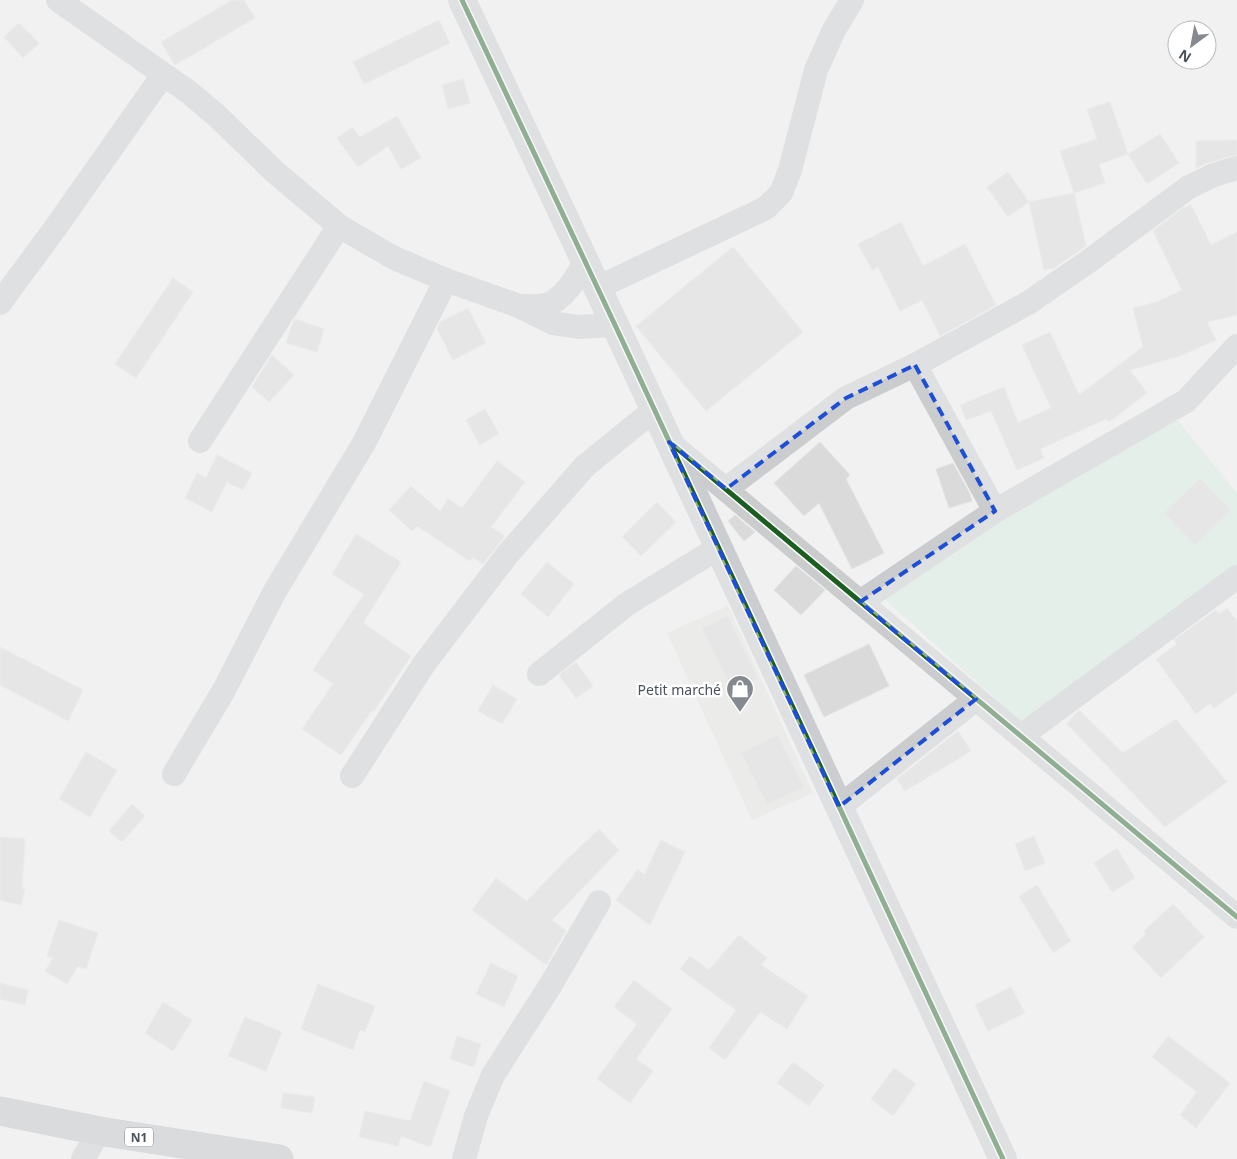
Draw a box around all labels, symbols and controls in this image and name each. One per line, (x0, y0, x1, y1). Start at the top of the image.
north arrow (1167, 20, 1217, 70)
text: N (1175, 45, 1195, 68)
shop icon: Petit marché (725, 674, 755, 713)
place label: Petit marché (638, 680, 721, 699)
road number: N1 (125, 1128, 153, 1146)

